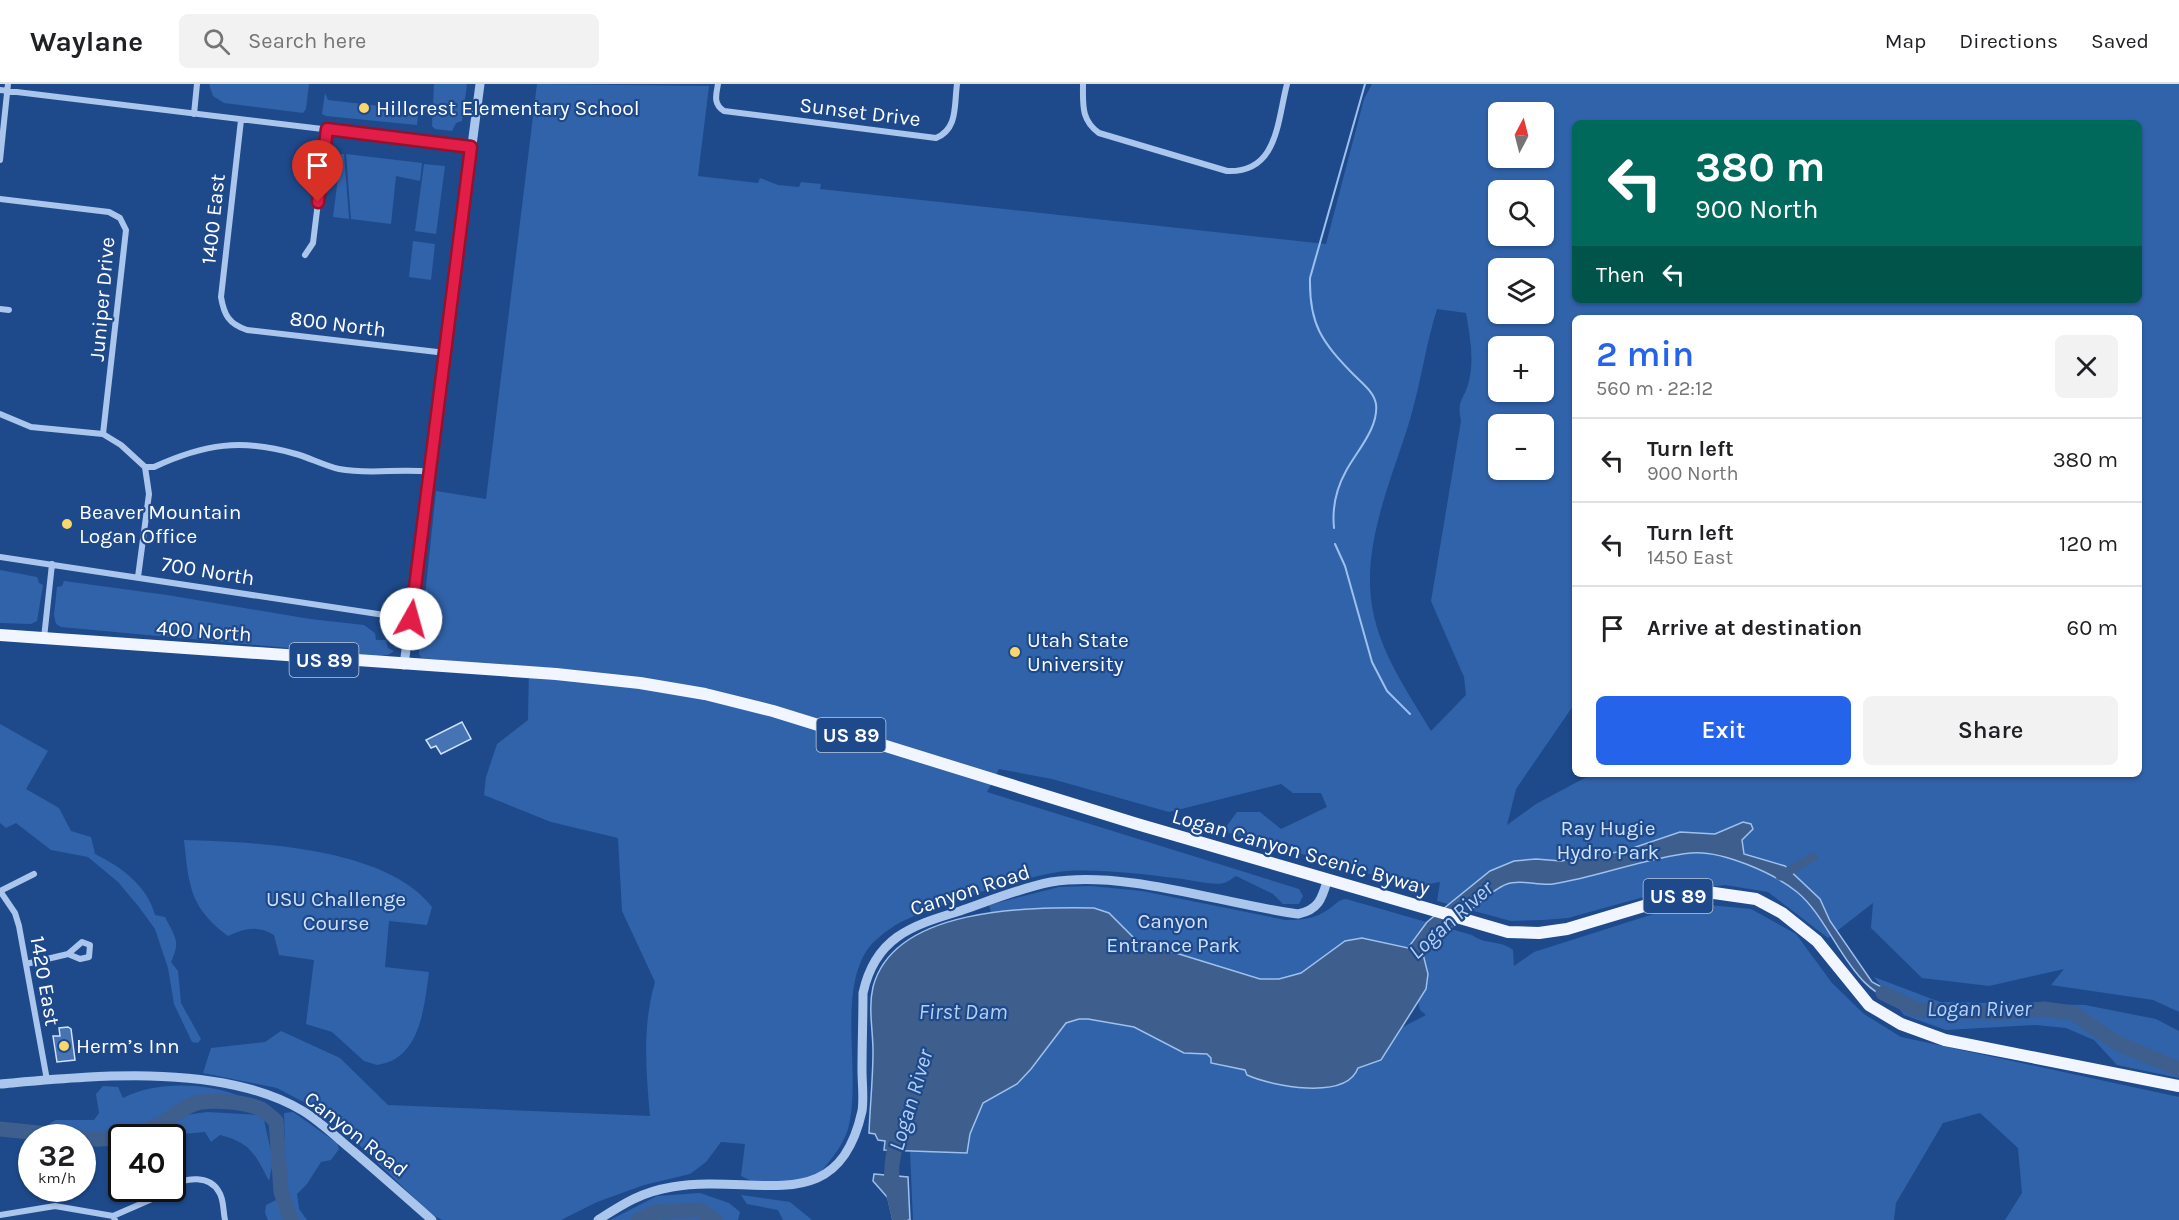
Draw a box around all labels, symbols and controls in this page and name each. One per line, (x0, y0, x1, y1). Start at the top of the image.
search box (179, 14, 599, 68)
text: Waylane (30, 25, 143, 58)
icon: search (200, 25, 233, 58)
text: Search here (248, 28, 366, 54)
text: Map (1885, 29, 1926, 53)
text: Directions (1959, 29, 2058, 53)
text: Saved (2091, 29, 2149, 53)
street label: Sunset Drive (798, 93, 922, 131)
place label: Hillcrest Elementary School (376, 96, 640, 120)
marker: Hillcrest Elementary School (357, 101, 371, 115)
north arrow (1488, 102, 1554, 168)
map controls (1488, 102, 1554, 480)
pin (292, 140, 343, 202)
text: 380 m (1695, 142, 1825, 192)
icon: left (1596, 144, 1674, 222)
icon: arrive (301, 149, 334, 182)
street label: 1400 East (196, 172, 230, 265)
button: search (1488, 180, 1554, 246)
text: 900 North (1695, 193, 1819, 225)
street label: Juniper Drive (85, 236, 119, 362)
button: layers (1488, 258, 1554, 324)
icon: left (1657, 258, 1690, 291)
text: Then (1596, 262, 1645, 288)
street label: 800 North (288, 306, 388, 342)
text: 2 min (1596, 333, 1694, 375)
button: close (2055, 335, 2118, 398)
button: + (1488, 336, 1554, 402)
text: 560 m · 22:12 (1596, 377, 1713, 400)
button: − (1488, 414, 1554, 480)
text: Turn left (1647, 436, 1734, 462)
icon: left (1596, 444, 1629, 477)
text: 380 m (2053, 447, 2118, 473)
text: 900 North (1647, 462, 1739, 485)
place label: Beaver Mountain Logan Office (79, 500, 241, 548)
marker: Beaver Mountain Logan Office (60, 517, 74, 531)
text: Turn left (1647, 520, 1734, 546)
icon: left (1596, 528, 1629, 561)
text: 120 m (2059, 531, 2118, 557)
text: 1450 East (1647, 546, 1733, 569)
street label: 700 North (160, 552, 256, 590)
position arrow (379, 587, 443, 651)
icon: arrive (1596, 612, 1629, 645)
text: Arrive at destination (1647, 615, 1862, 641)
text: 60 m (2067, 615, 2118, 641)
street label: 400 North (155, 616, 253, 646)
place label: Utah State University (1027, 628, 1129, 676)
road number: US 89 (290, 643, 358, 677)
marker: Utah State University (1008, 645, 1022, 659)
button: Exit (1596, 696, 1851, 765)
button: Share (1863, 696, 2118, 765)
road number: US 89 (816, 718, 886, 752)
street label: Logan Canyon Scenic Byway (1169, 804, 1433, 900)
park label: Ray Hugie Hydro Park (1557, 816, 1660, 864)
street label: Canyon Road (907, 859, 1033, 921)
water label: Logan River (1403, 874, 1500, 965)
road number: US 89 (1644, 879, 1712, 913)
park label: USU Challenge Course (266, 887, 406, 935)
park label: Canyon Entrance Park (1106, 909, 1240, 957)
street label: 1420 East (25, 934, 65, 1028)
water label: Logan River (1927, 996, 2033, 1022)
water label: First Dam (918, 999, 1008, 1025)
place label: Herm’s Inn (76, 1034, 180, 1058)
marker: Herm’s Inn (57, 1039, 71, 1053)
water label: Logan River (883, 1045, 939, 1154)
street label: Canyon Road (300, 1086, 412, 1182)
speed limit sign: 40 (108, 1124, 186, 1202)
text: 32 (39, 1138, 75, 1174)
text: km/h (38, 1169, 76, 1187)

